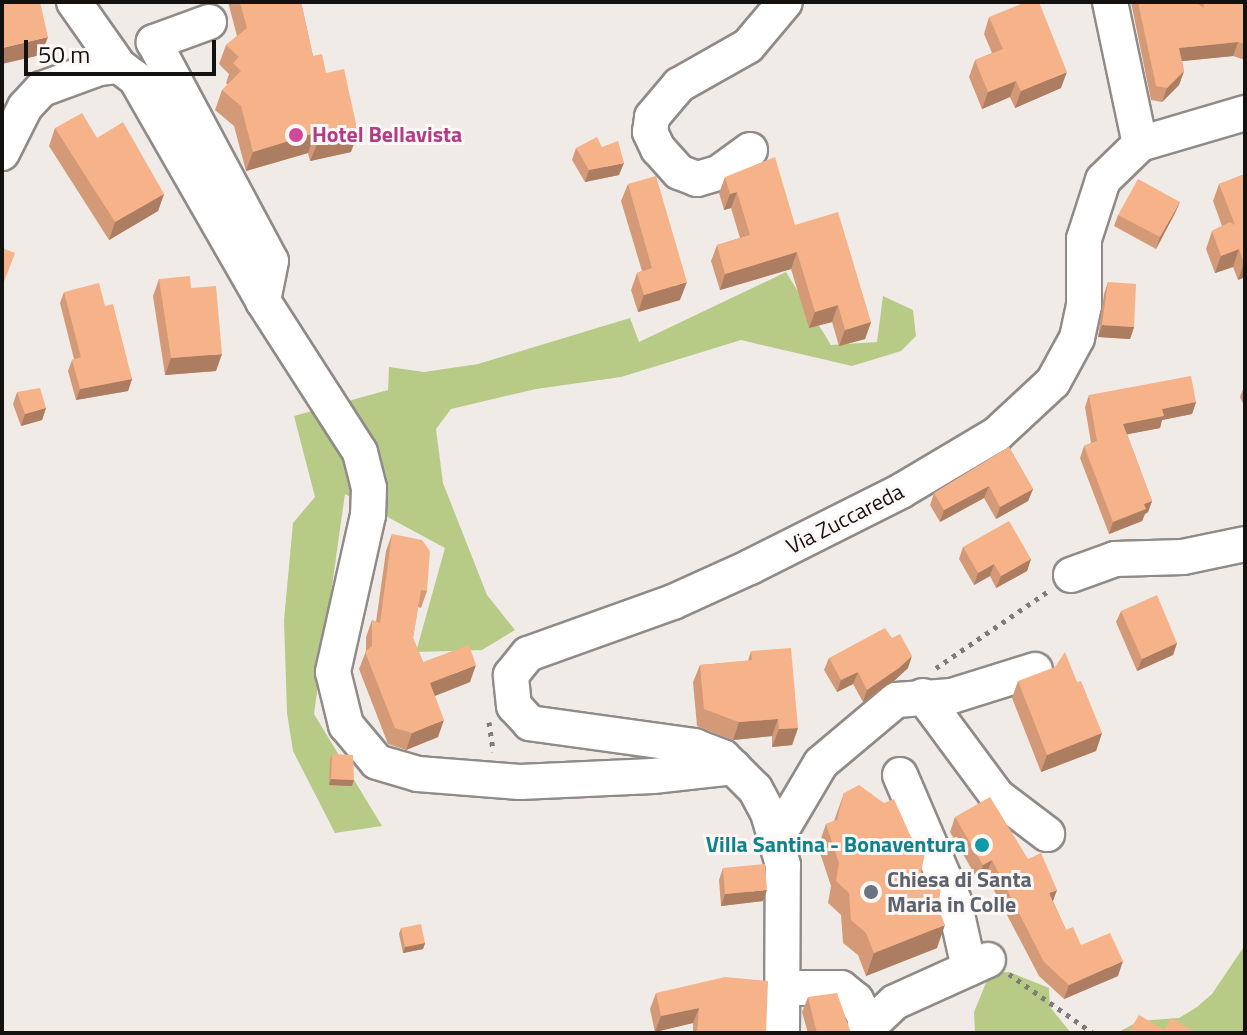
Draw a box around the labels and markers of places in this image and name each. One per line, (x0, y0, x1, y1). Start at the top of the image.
place label: Hotel Bellavista (312, 122, 462, 148)
marker: Hotel Bellavista (287, 126, 305, 144)
place label: Villa Santina - Bonaventura (706, 832, 966, 858)
marker: Villa Santina - Bonaventura (973, 836, 991, 854)
place label: Chiesa di Santa Maria in Colle (887, 866, 1032, 918)
marker: Chiesa di Santa Maria in Colle (862, 883, 880, 901)

